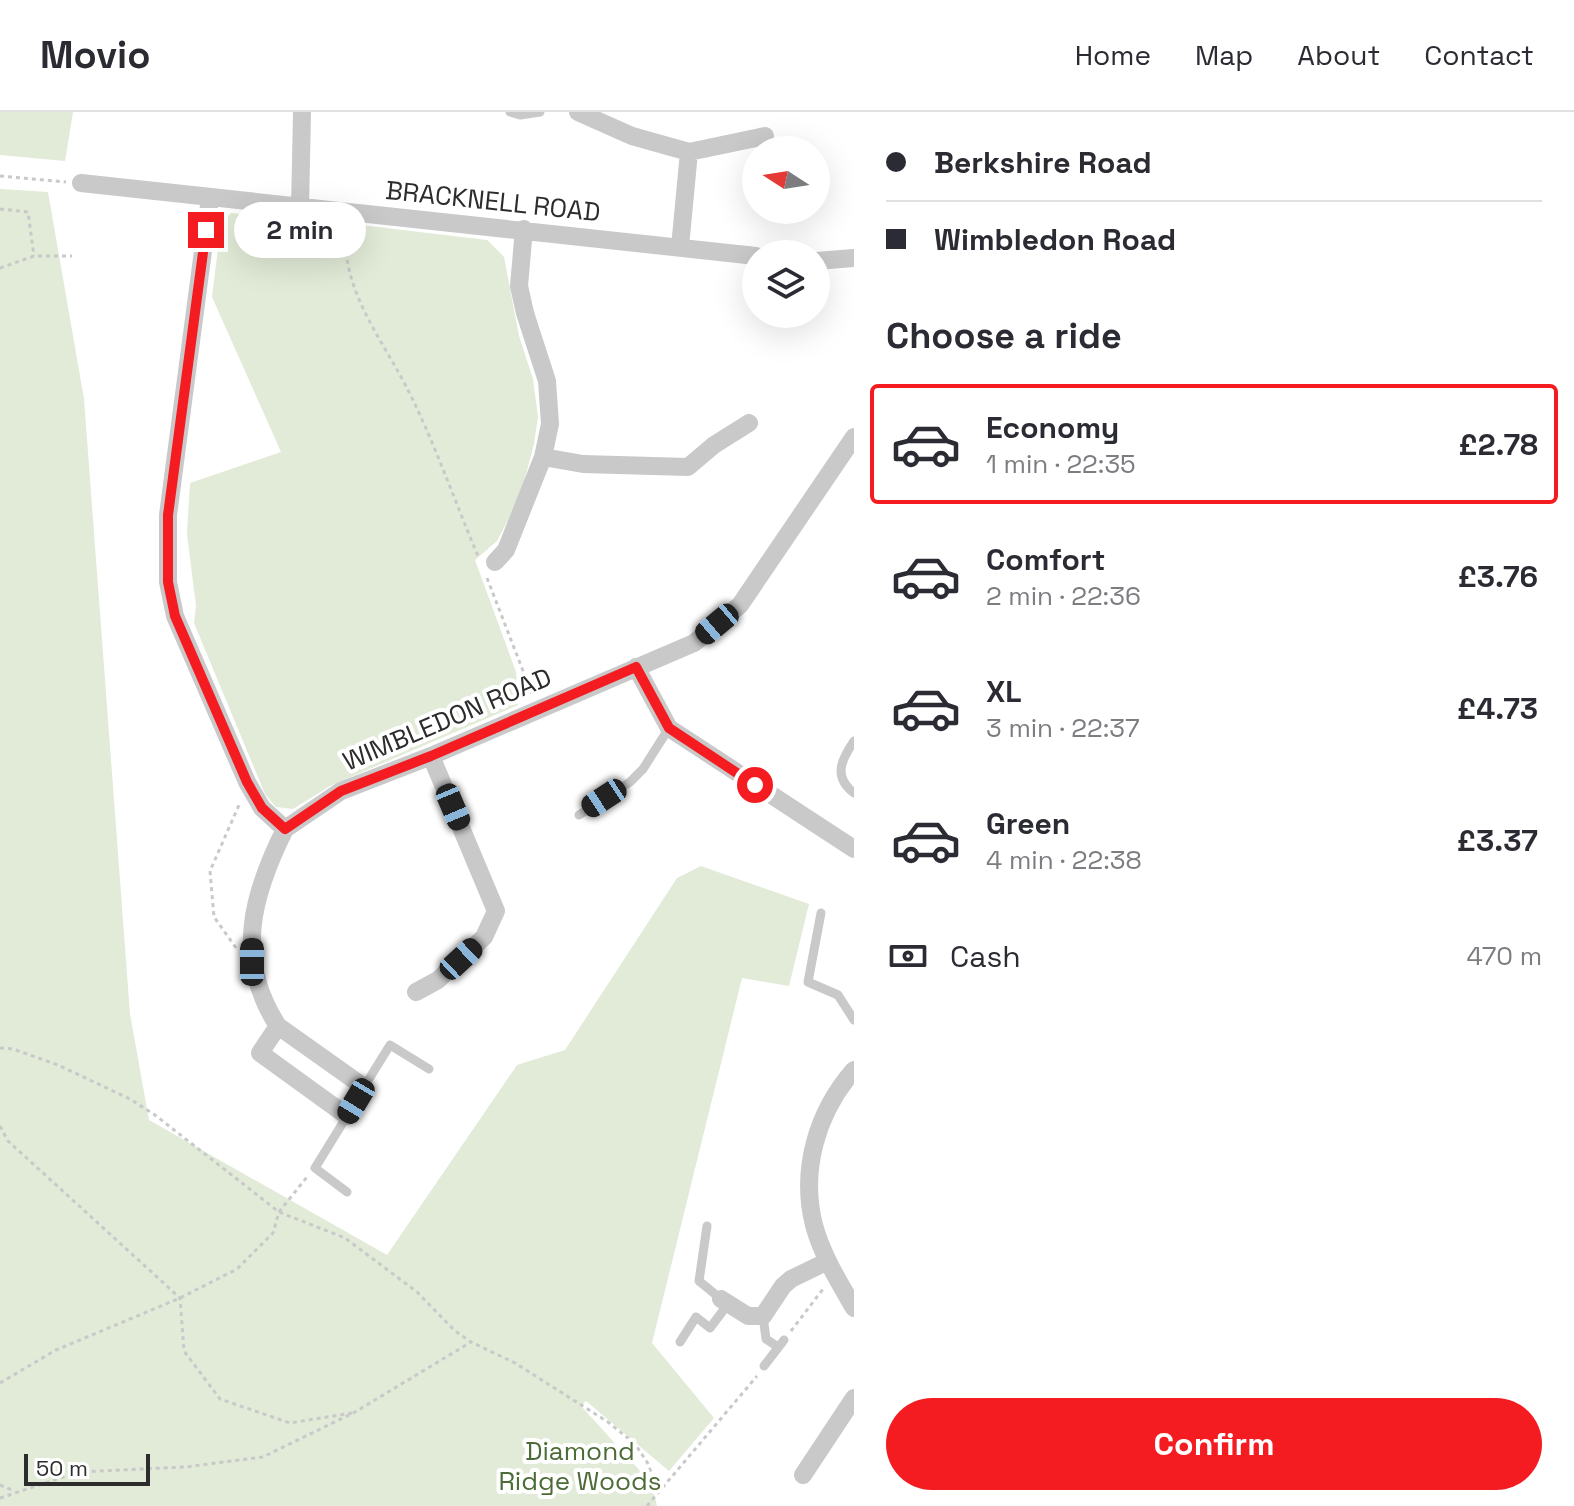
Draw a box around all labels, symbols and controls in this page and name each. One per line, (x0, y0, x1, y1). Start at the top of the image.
text: Movio (40, 31, 150, 79)
text: Home (1075, 37, 1151, 73)
text: Map (1195, 37, 1253, 73)
text: About (1297, 37, 1380, 73)
text: Contact (1424, 37, 1534, 73)
north arrow (742, 136, 830, 224)
map controls (742, 136, 830, 328)
text: Berkshire Road (934, 143, 1152, 182)
street label: BRACKNELL ROAD (384, 173, 602, 229)
callout: 2 min (234, 202, 366, 258)
route end (188, 212, 224, 248)
text: 2 min (266, 213, 334, 247)
text: Wimbledon Road (934, 220, 1176, 259)
button: layers (742, 240, 830, 328)
text: Choose a ride (886, 313, 1122, 359)
icon: car (890, 408, 962, 480)
text: Economy (986, 408, 1119, 447)
text: £2.78 (1459, 425, 1538, 464)
text: 1 min · 22:35 (986, 447, 1136, 481)
icon: car (890, 540, 962, 612)
text: Comfort (986, 540, 1105, 579)
text: £3.76 (1458, 557, 1538, 596)
text: 2 min · 22:36 (986, 579, 1141, 613)
car (691, 599, 743, 649)
street label: WIMBLEDON ROAD (338, 660, 556, 778)
icon: car (890, 672, 962, 744)
text: XL (986, 672, 1022, 711)
text: £4.73 (1457, 689, 1538, 728)
text: 3 min · 22:37 (986, 711, 1140, 745)
route start (737, 767, 773, 803)
car (577, 775, 631, 821)
car (433, 780, 473, 834)
icon: car (890, 804, 962, 876)
text: Green (986, 804, 1070, 843)
text: £3.37 (1457, 821, 1538, 860)
text: 4 min · 22:38 (986, 843, 1142, 877)
car (435, 934, 487, 984)
icon: cash (886, 934, 930, 978)
text: Cash (950, 937, 1021, 976)
car (240, 938, 264, 986)
text: 470 m (1466, 939, 1542, 973)
car (333, 1074, 379, 1128)
button: Confirm (886, 1398, 1542, 1490)
park label: Diamond Ridge Woods (498, 1434, 662, 1498)
scale bar (24, 1450, 150, 1486)
text: 50 m (36, 1454, 88, 1482)

